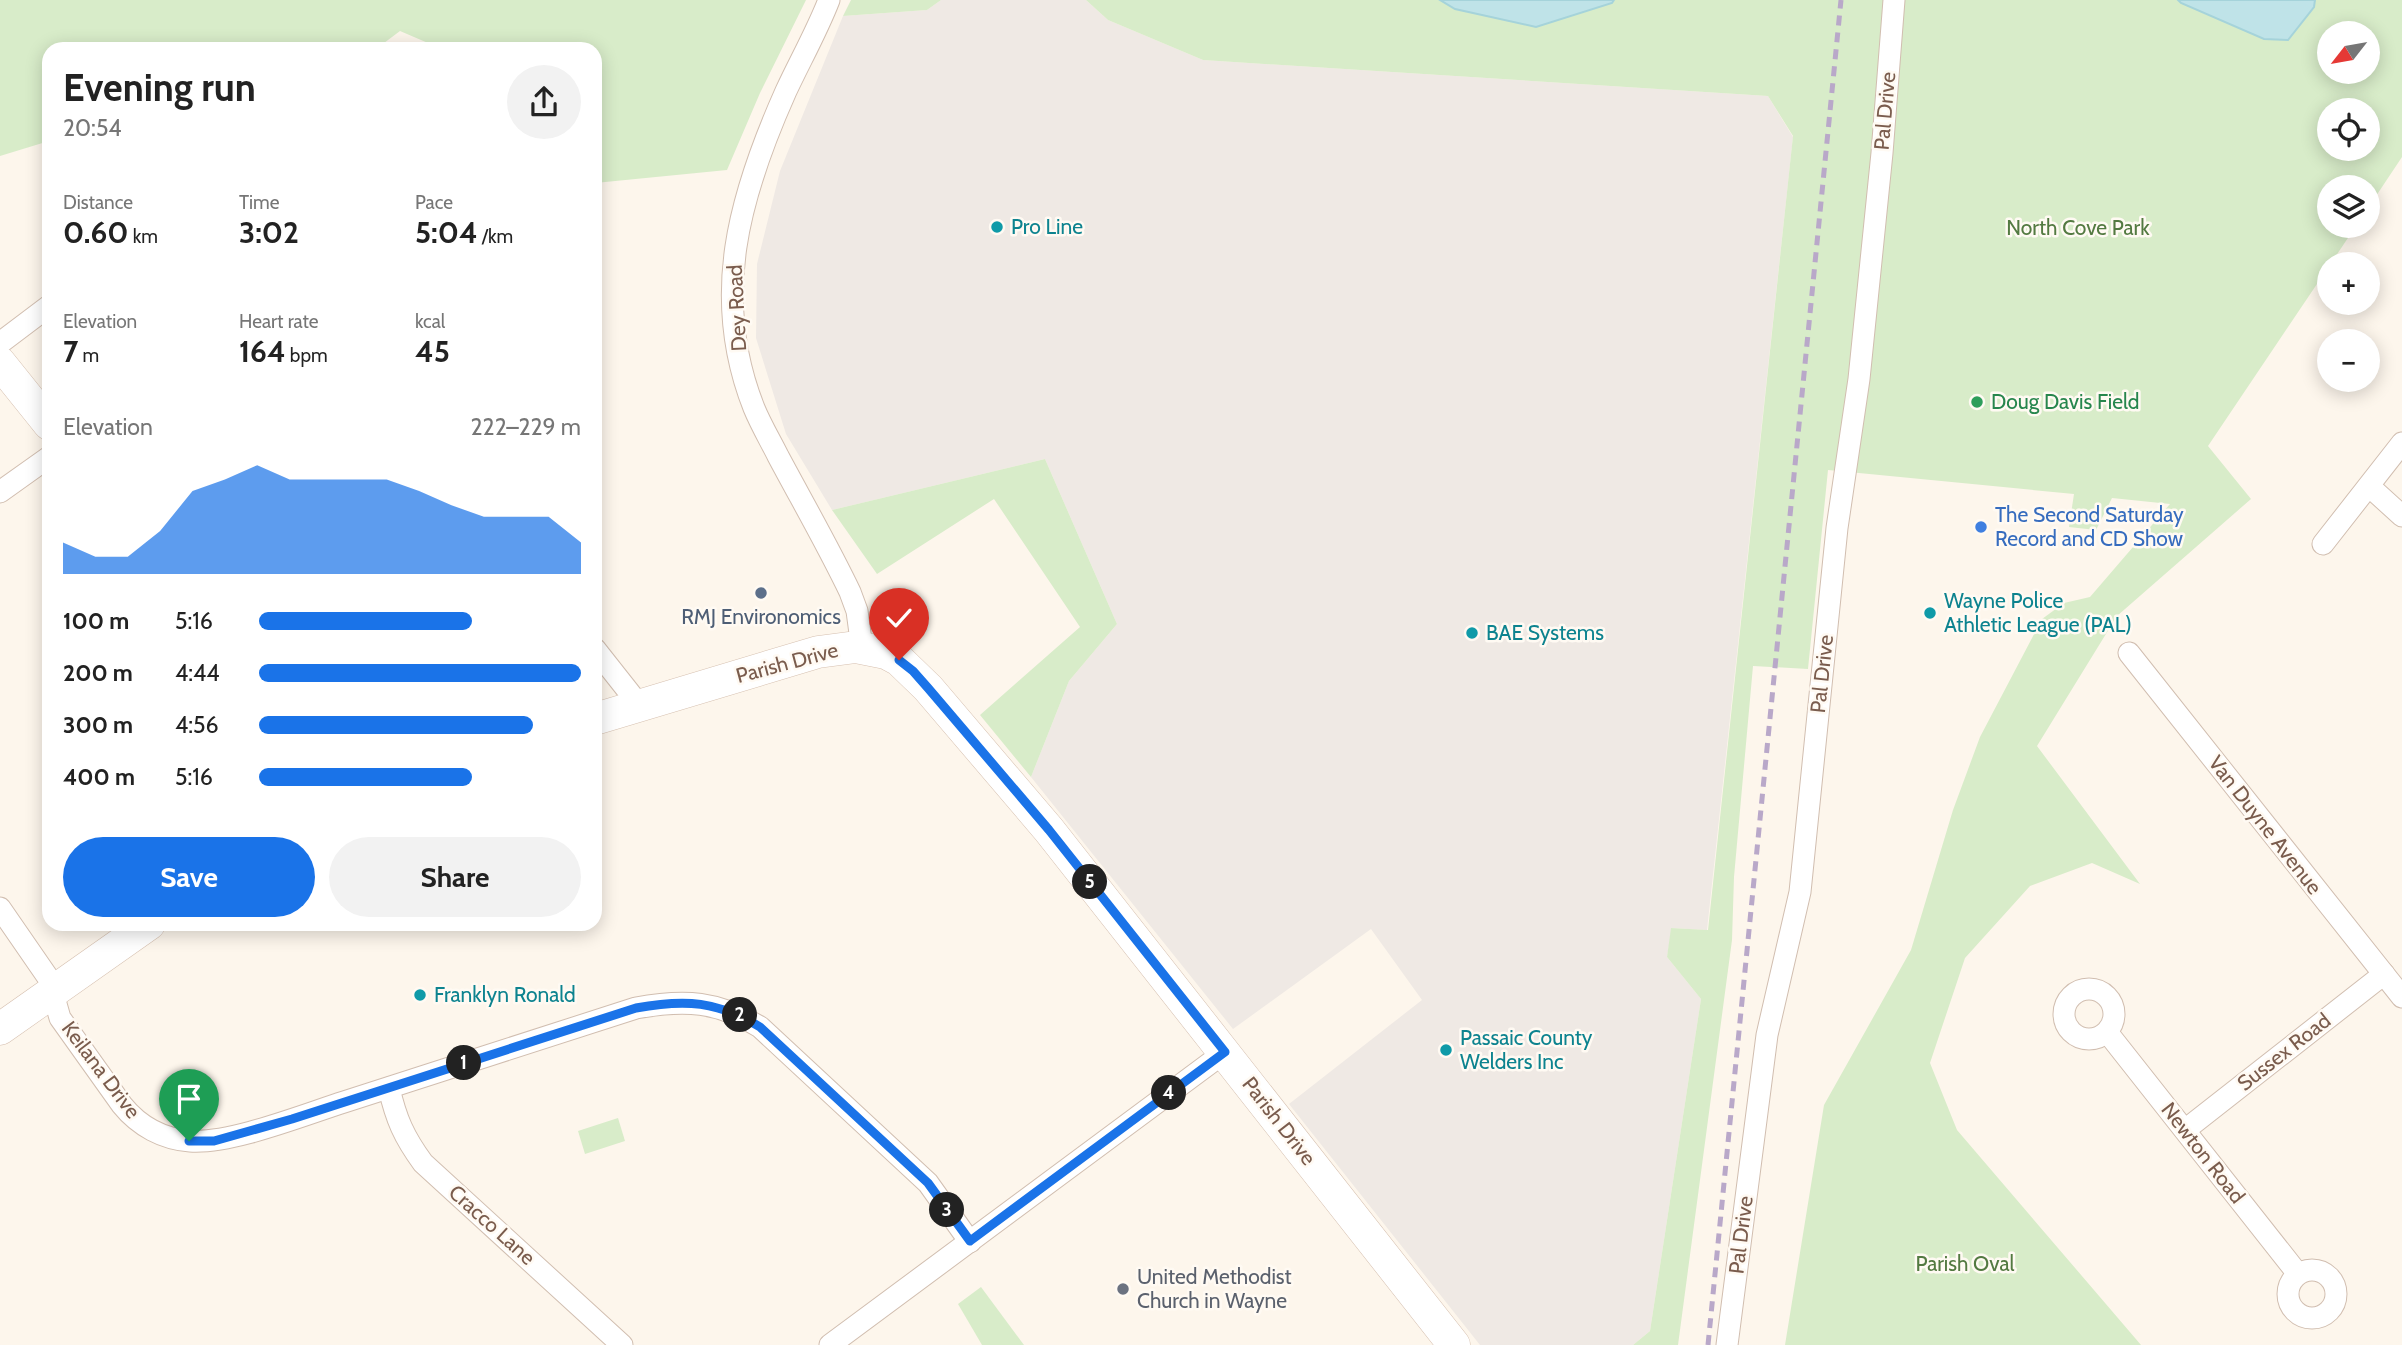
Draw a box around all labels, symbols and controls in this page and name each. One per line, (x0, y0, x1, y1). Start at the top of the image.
north arrow (2317, 21, 2380, 84)
map controls (2317, 21, 2380, 392)
text: Evening run (63, 64, 256, 111)
button: share (507, 65, 581, 139)
street label: Pal Drive (1869, 70, 1900, 151)
button: locate (2317, 98, 2380, 161)
text: 20:54 (63, 114, 122, 142)
button: layers (2317, 175, 2380, 238)
text: Distance (63, 191, 133, 214)
text: Time (239, 191, 279, 214)
text: Pace (415, 191, 453, 214)
text: 0.60 (63, 214, 129, 251)
text: 3:02 (239, 214, 299, 251)
text: 5:04 (415, 214, 478, 251)
place label: Pro Line (1011, 214, 1083, 239)
park label: North Cove Park (2006, 215, 2150, 240)
marker: Pro Line (989, 219, 1005, 235)
text: km (129, 225, 158, 248)
text: /km (478, 225, 513, 248)
button: + (2317, 252, 2380, 315)
street label: Dey Road (722, 264, 751, 352)
text: Elevation (63, 310, 137, 333)
text: Heart rate (239, 310, 319, 333)
text: kcal (415, 310, 445, 333)
button: − (2317, 329, 2380, 392)
text: 7 (63, 333, 78, 370)
text: 164 (239, 333, 286, 370)
text: 45 (415, 333, 450, 370)
text: m (78, 344, 99, 367)
text: bpm (286, 344, 328, 367)
place label: Doug Davis Field (1991, 389, 2139, 414)
marker: Doug Davis Field (1969, 394, 1985, 410)
text: Elevation (63, 413, 153, 441)
text: 222–229 m (471, 413, 581, 441)
place label: The Second Saturday Record and CD Show (1995, 502, 2184, 551)
marker: The Second Saturday Record and CD Show (1973, 519, 1989, 535)
marker: RMJ Environomics (753, 585, 769, 601)
pin (869, 588, 929, 660)
place label: Wayne Police Athletic League (PAL) (1944, 588, 2132, 637)
icon: check (880, 599, 918, 637)
place label: RMJ Environomics (681, 604, 841, 629)
marker: Wayne Police Athletic League (PAL) (1922, 605, 1938, 621)
text: 100 m (63, 607, 129, 635)
text: 5:16 (175, 607, 213, 635)
place label: BAE Systems (1486, 620, 1604, 645)
marker: BAE Systems (1464, 625, 1480, 641)
street label: Pal Drive (1805, 633, 1838, 714)
street label: Parish Drive (733, 637, 841, 688)
text: 200 m (63, 659, 133, 687)
text: 4:44 (175, 659, 220, 687)
text: 300 m (63, 711, 133, 739)
text: 4:56 (175, 711, 219, 739)
street label: Van Duyne Avenue (2203, 750, 2327, 899)
text: 400 m (63, 763, 135, 791)
text: 5:16 (175, 763, 213, 791)
button: Save (63, 837, 315, 917)
button: Share (329, 837, 581, 917)
pin: 5 (1072, 864, 1108, 900)
text: 5 (1084, 870, 1095, 893)
place label: Franklyn Ronald (434, 982, 576, 1007)
marker: Franklyn Ronald (412, 987, 428, 1003)
pin: 2 (722, 998, 758, 1032)
text: 2 (734, 1003, 745, 1026)
street label: Sussex Road (2232, 1007, 2335, 1096)
street label: Keilana Drive (57, 1016, 146, 1123)
place label: Passaic County Welders Inc (1460, 1025, 1593, 1074)
marker: Passaic County Welders Inc (1438, 1042, 1454, 1058)
pin: 1 (447, 1046, 482, 1080)
text: 1 (460, 1051, 467, 1074)
pin (159, 1069, 219, 1141)
street label: Parish Drive (1237, 1072, 1322, 1170)
pin: 4 (1152, 1076, 1186, 1110)
icon: arrive (170, 1080, 208, 1118)
text: 4 (1163, 1081, 1174, 1104)
street label: Newton Road (2156, 1097, 2251, 1208)
street label: Cracco Lane (444, 1179, 541, 1270)
pin: 3 (930, 1192, 964, 1228)
street label: Pal Drive (1723, 1194, 1758, 1275)
text: 3 (941, 1198, 952, 1221)
park label: Parish Oval (1915, 1251, 2015, 1276)
place label: United Methodist Church in Wayne (1137, 1264, 1292, 1313)
marker: United Methodist Church in Wayne (1115, 1281, 1131, 1297)

